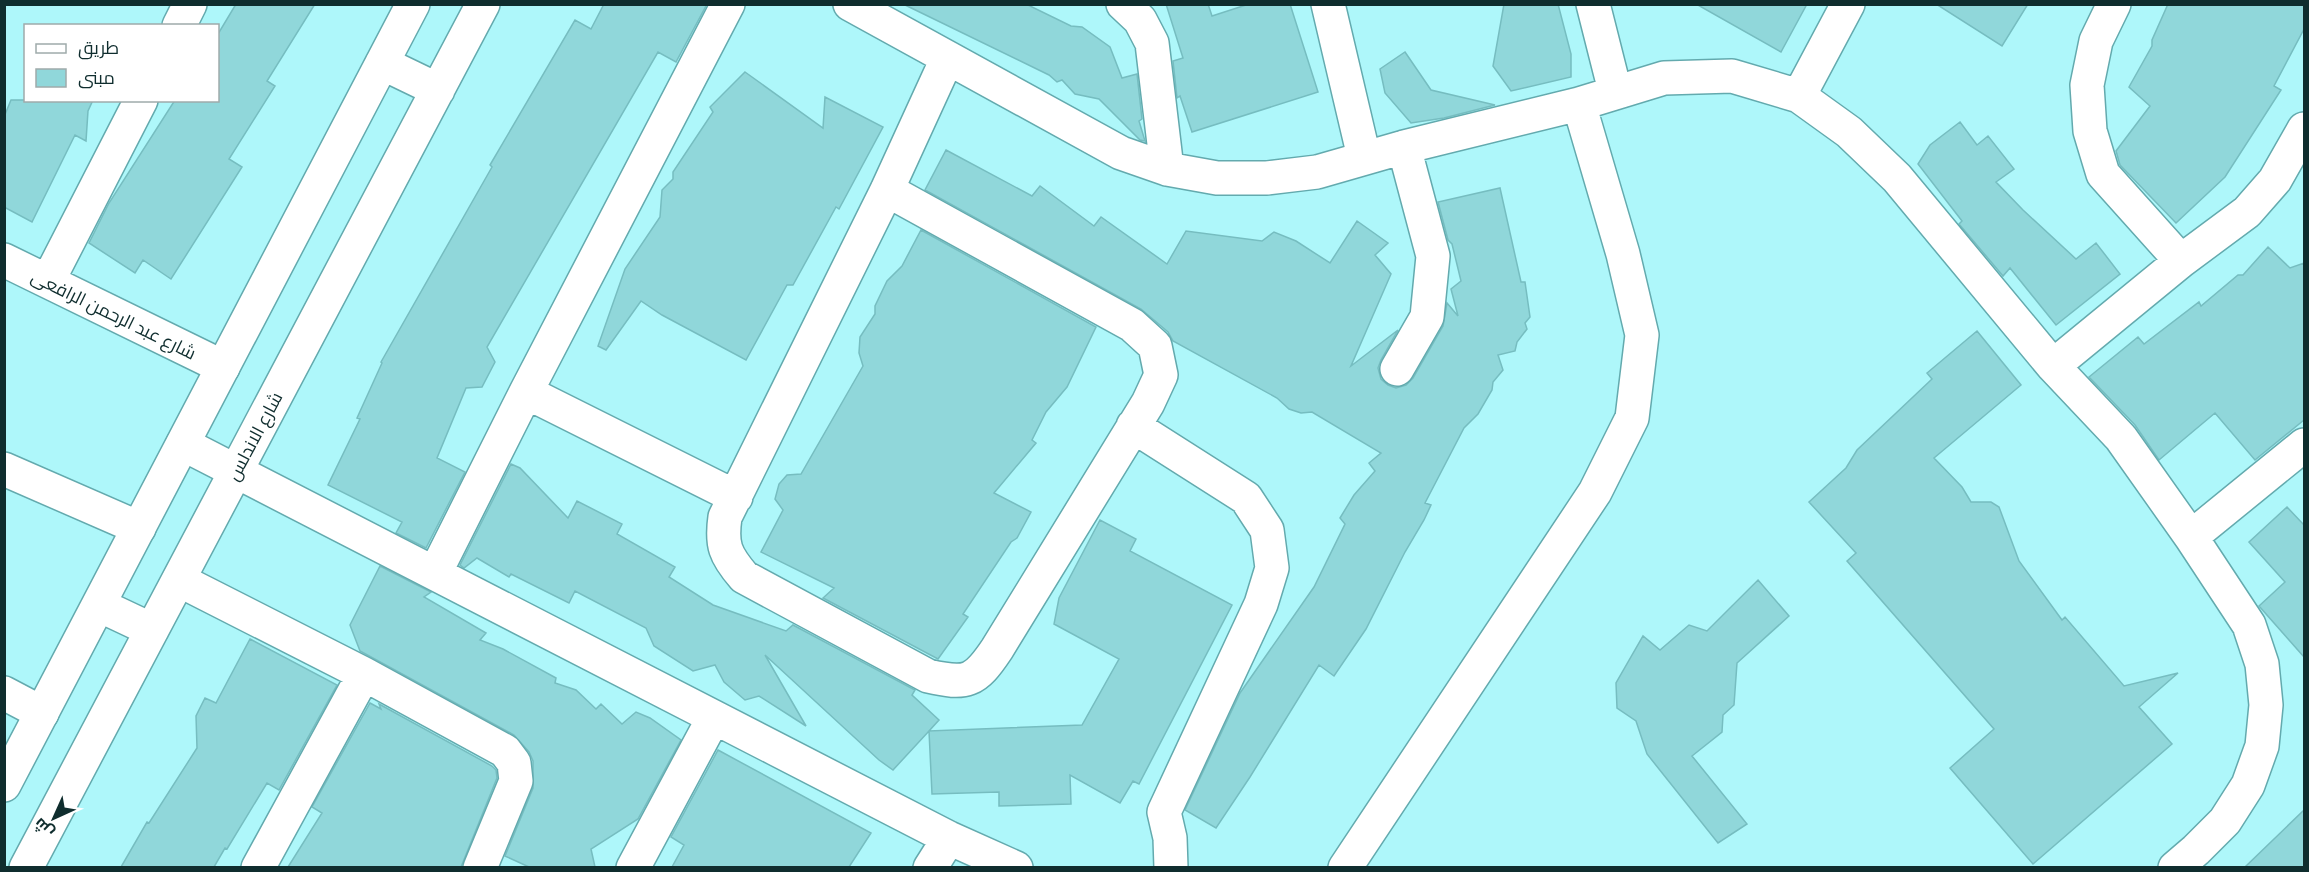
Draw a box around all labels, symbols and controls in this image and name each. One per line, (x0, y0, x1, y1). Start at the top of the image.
legend (24, 24, 219, 102)
text: طريق (78, 36, 119, 60)
text: مبنى (78, 66, 115, 89)
street label: شارع عبد الرحمن الرافعى (27, 264, 200, 365)
street label: شارع الاندلس (221, 388, 288, 485)
north arrow (24, 788, 84, 848)
text: ش (29, 814, 58, 843)

